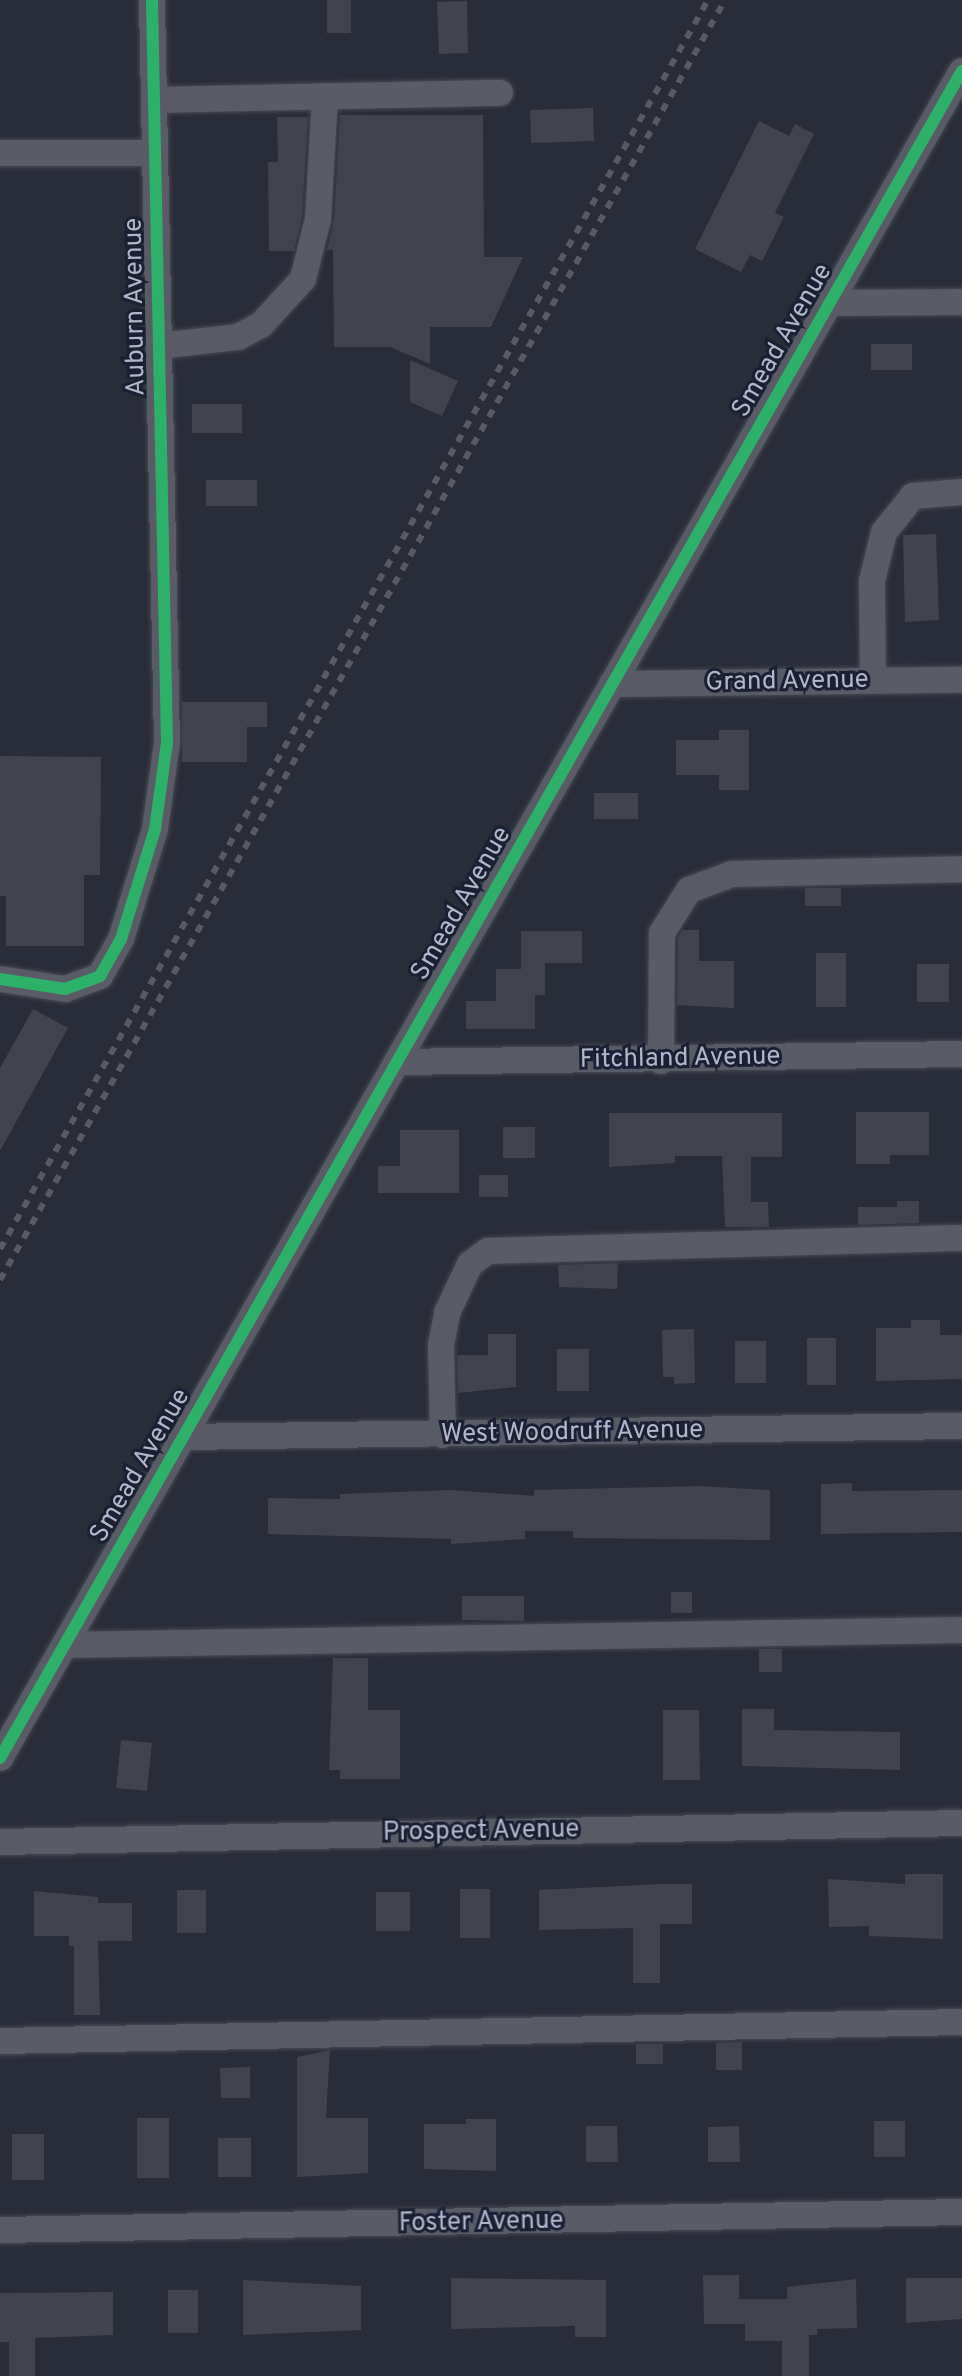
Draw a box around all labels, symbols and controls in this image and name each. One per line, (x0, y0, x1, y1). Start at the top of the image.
street label: Auburn Avenue (119, 217, 153, 397)
street label: Smead Avenue (726, 258, 840, 424)
street label: Grand Avenue (705, 665, 869, 699)
street label: Smead Avenue (405, 821, 519, 987)
street label: Fitchland Avenue (579, 1042, 781, 1076)
street label: Smead Avenue (84, 1383, 198, 1549)
street label: West Woodruff Avenue (440, 1415, 704, 1451)
street label: Prospect Avenue (382, 1815, 580, 1849)
street label: Foster Avenue (398, 2206, 564, 2240)

